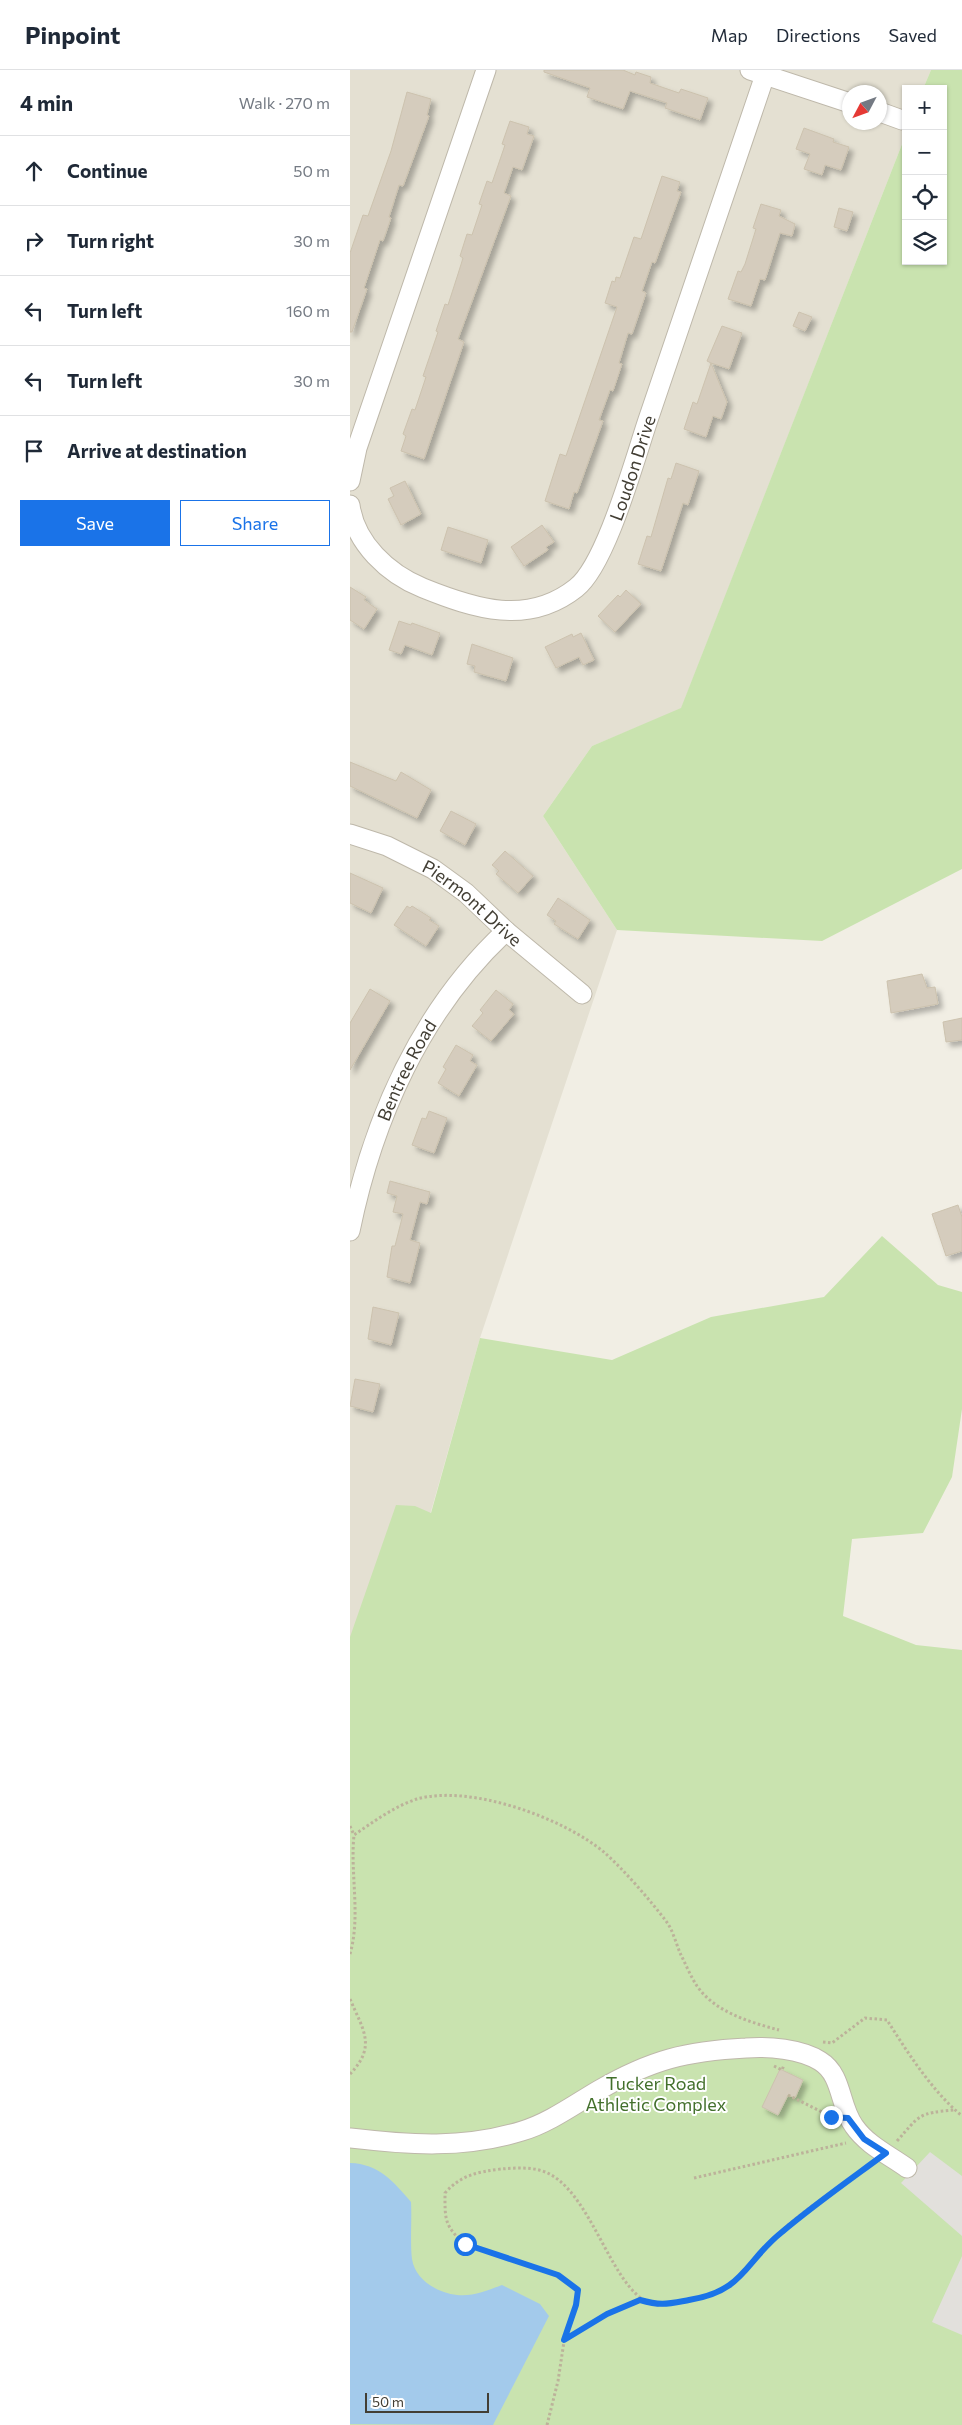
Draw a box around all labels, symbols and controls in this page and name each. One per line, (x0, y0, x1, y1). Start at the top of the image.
text: Pinpoint (25, 20, 120, 49)
text: Map (711, 24, 748, 46)
text: Directions (776, 24, 860, 46)
text: Saved (888, 24, 937, 46)
north arrow (842, 85, 887, 130)
map controls (902, 85, 947, 265)
button: + (902, 85, 947, 130)
text: 4 min (20, 90, 73, 115)
text: Walk · 270 m (239, 93, 330, 112)
button: − (902, 130, 947, 175)
icon: ahead (20, 157, 48, 185)
text: Continue (67, 159, 147, 182)
text: 50 m (293, 161, 330, 180)
button: locate (902, 175, 947, 220)
button: layers (902, 220, 947, 265)
icon: right (20, 227, 48, 255)
text: Turn right (67, 229, 154, 252)
text: 30 m (293, 231, 330, 250)
icon: left (20, 297, 48, 325)
text: Turn left (67, 299, 142, 322)
text: 160 m (286, 301, 330, 320)
icon: left (20, 367, 48, 395)
text: Turn left (67, 369, 142, 392)
text: 30 m (293, 371, 330, 390)
street label: Loudon Drive (604, 412, 660, 524)
icon: arrive (20, 437, 48, 465)
text: Arrive at destination (67, 439, 247, 462)
button: Save (20, 500, 170, 546)
button: Share (180, 500, 330, 546)
street label: Piermont Drive (419, 855, 527, 951)
street label: Bentree Road (372, 1015, 441, 1124)
park label: Tucker Road Athletic Complex (586, 2072, 727, 2115)
route end (820, 2106, 843, 2129)
route start (454, 2233, 477, 2256)
scale bar (365, 2390, 489, 2413)
text: 50 m (372, 2393, 404, 2410)

